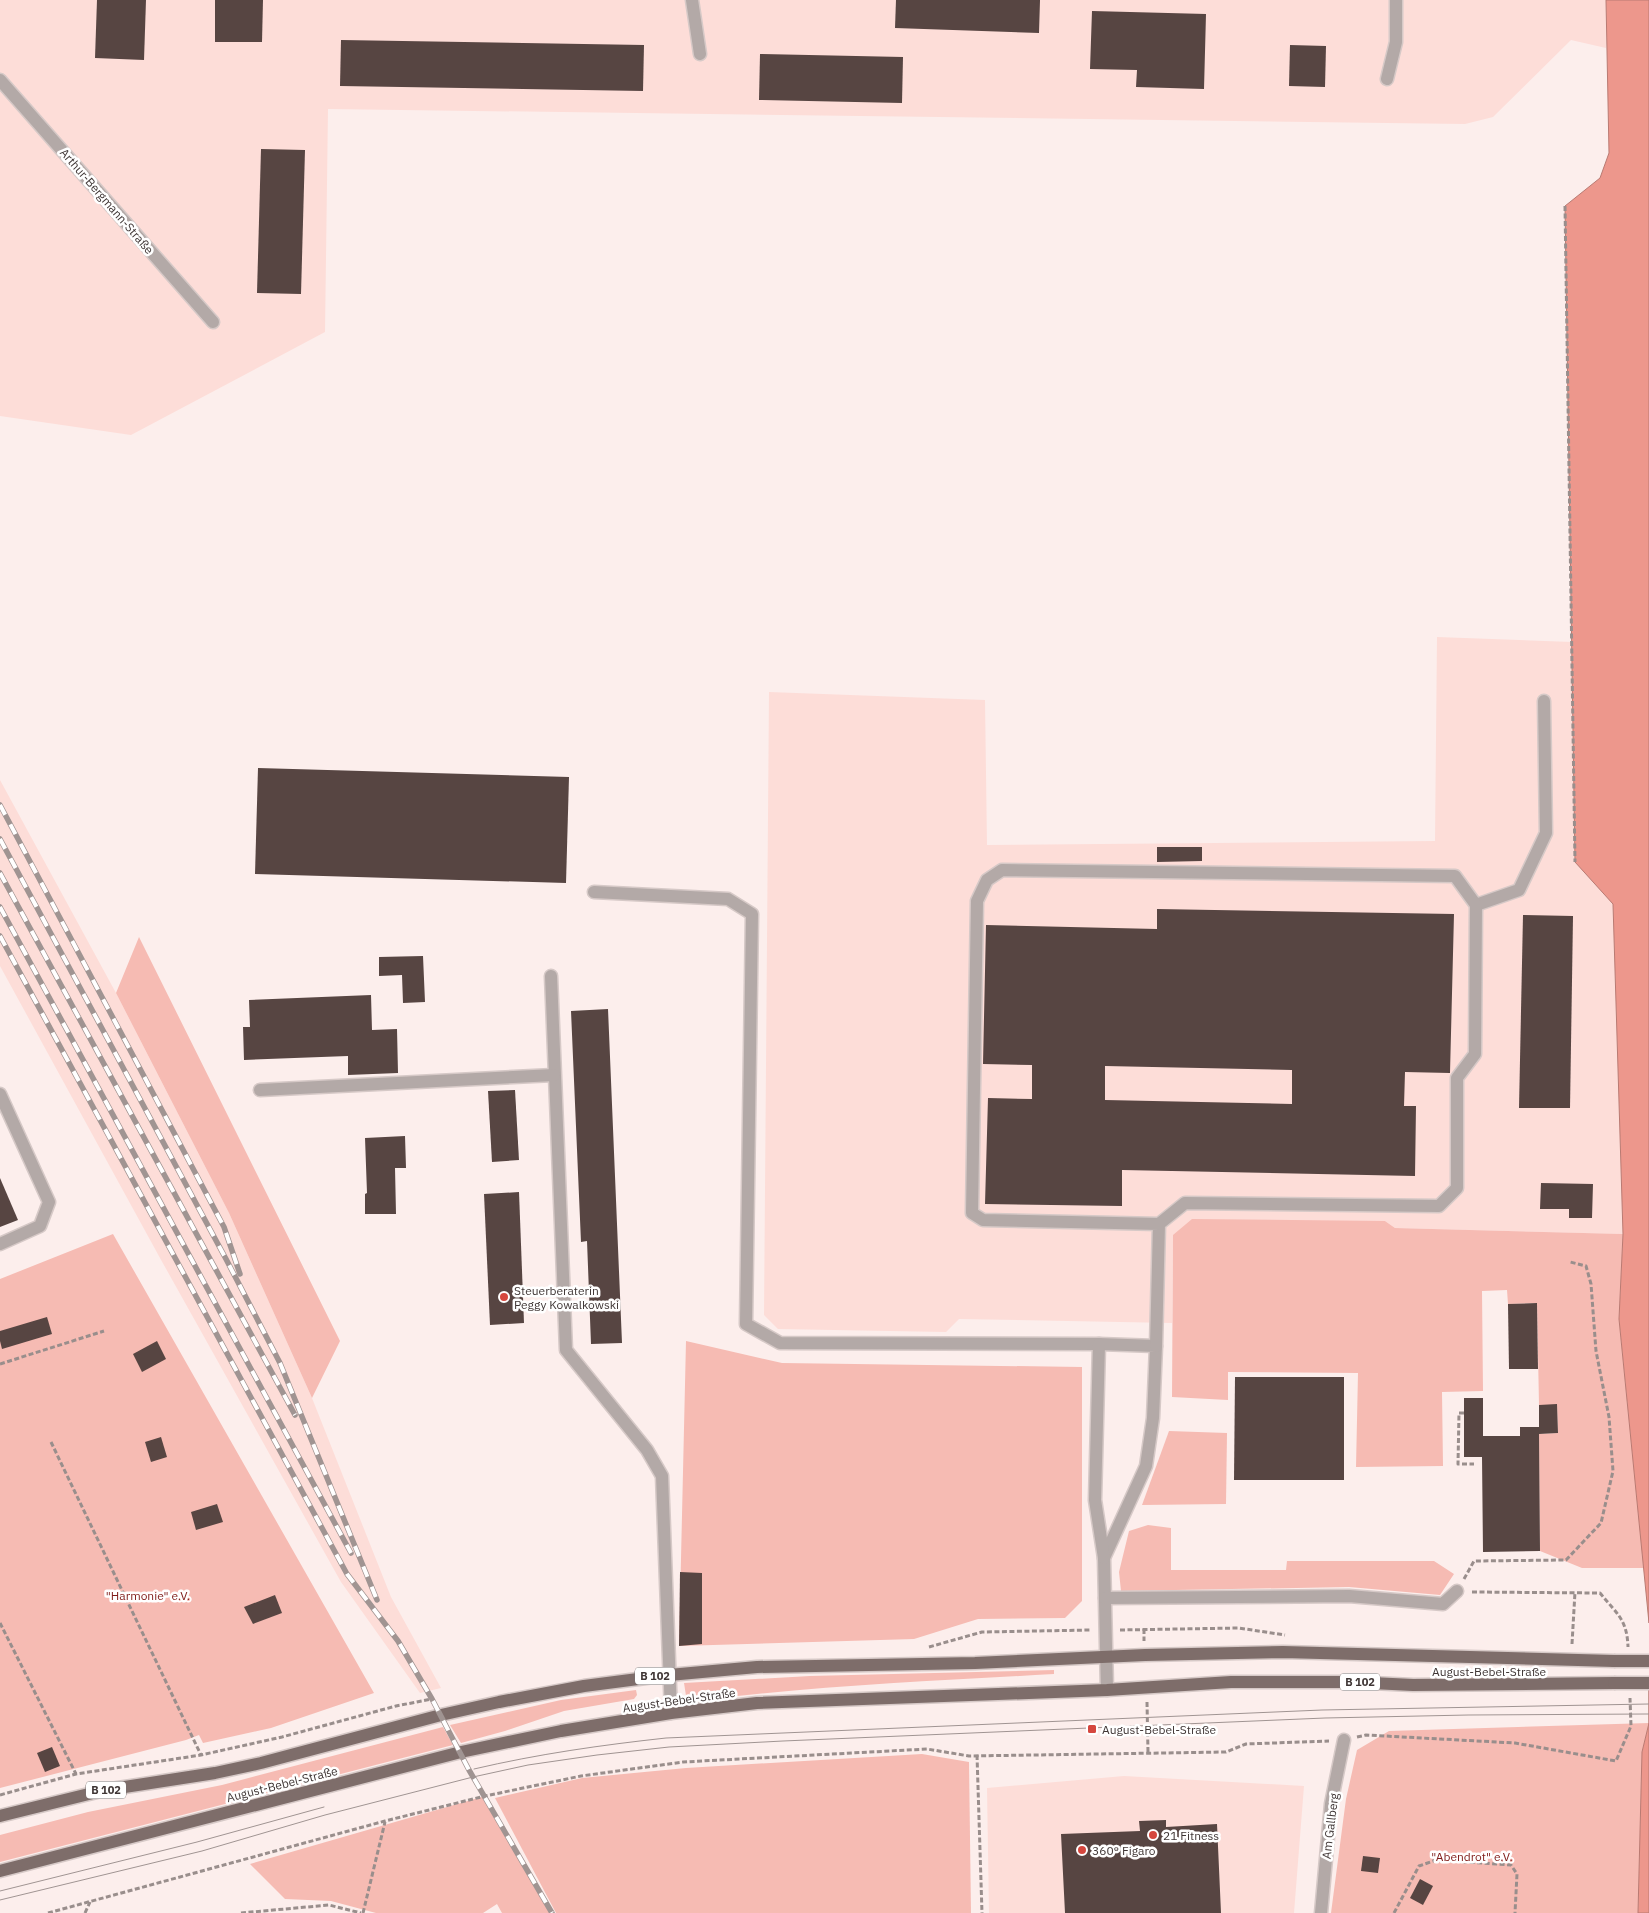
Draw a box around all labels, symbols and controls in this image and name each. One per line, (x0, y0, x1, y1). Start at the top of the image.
street label: Arthur-Bergmann-Straße (57, 145, 157, 257)
place label: Steuerberaterin Peggy Kowalkowski (514, 1283, 619, 1312)
marker: Steuerberaterin Peggy Kowalkowski (498, 1291, 510, 1303)
park label: "Harmonie" e.V. (106, 1588, 190, 1603)
street label: August-Bebel-Straße (1432, 1664, 1546, 1679)
road number: B 102 (635, 1668, 675, 1684)
road number: B 102 (1340, 1674, 1380, 1690)
street label: August-Bebel-Straße (622, 1685, 737, 1715)
place label: August-Bebel-Straße (1102, 1722, 1216, 1737)
marker: August-Bebel-Straße (1086, 1723, 1098, 1735)
street label: August-Bebel-Straße (225, 1763, 340, 1805)
road number: B 102 (86, 1782, 126, 1798)
street label: Am Gallberg (1319, 1792, 1342, 1860)
place label: 21 Fitness (1163, 1828, 1219, 1843)
marker: 21 Fitness (1147, 1829, 1159, 1841)
place label: 360° Figaro (1092, 1843, 1156, 1858)
marker: 360° Figaro (1076, 1844, 1088, 1856)
park label: "Abendrot" e.V. (1431, 1849, 1513, 1864)

